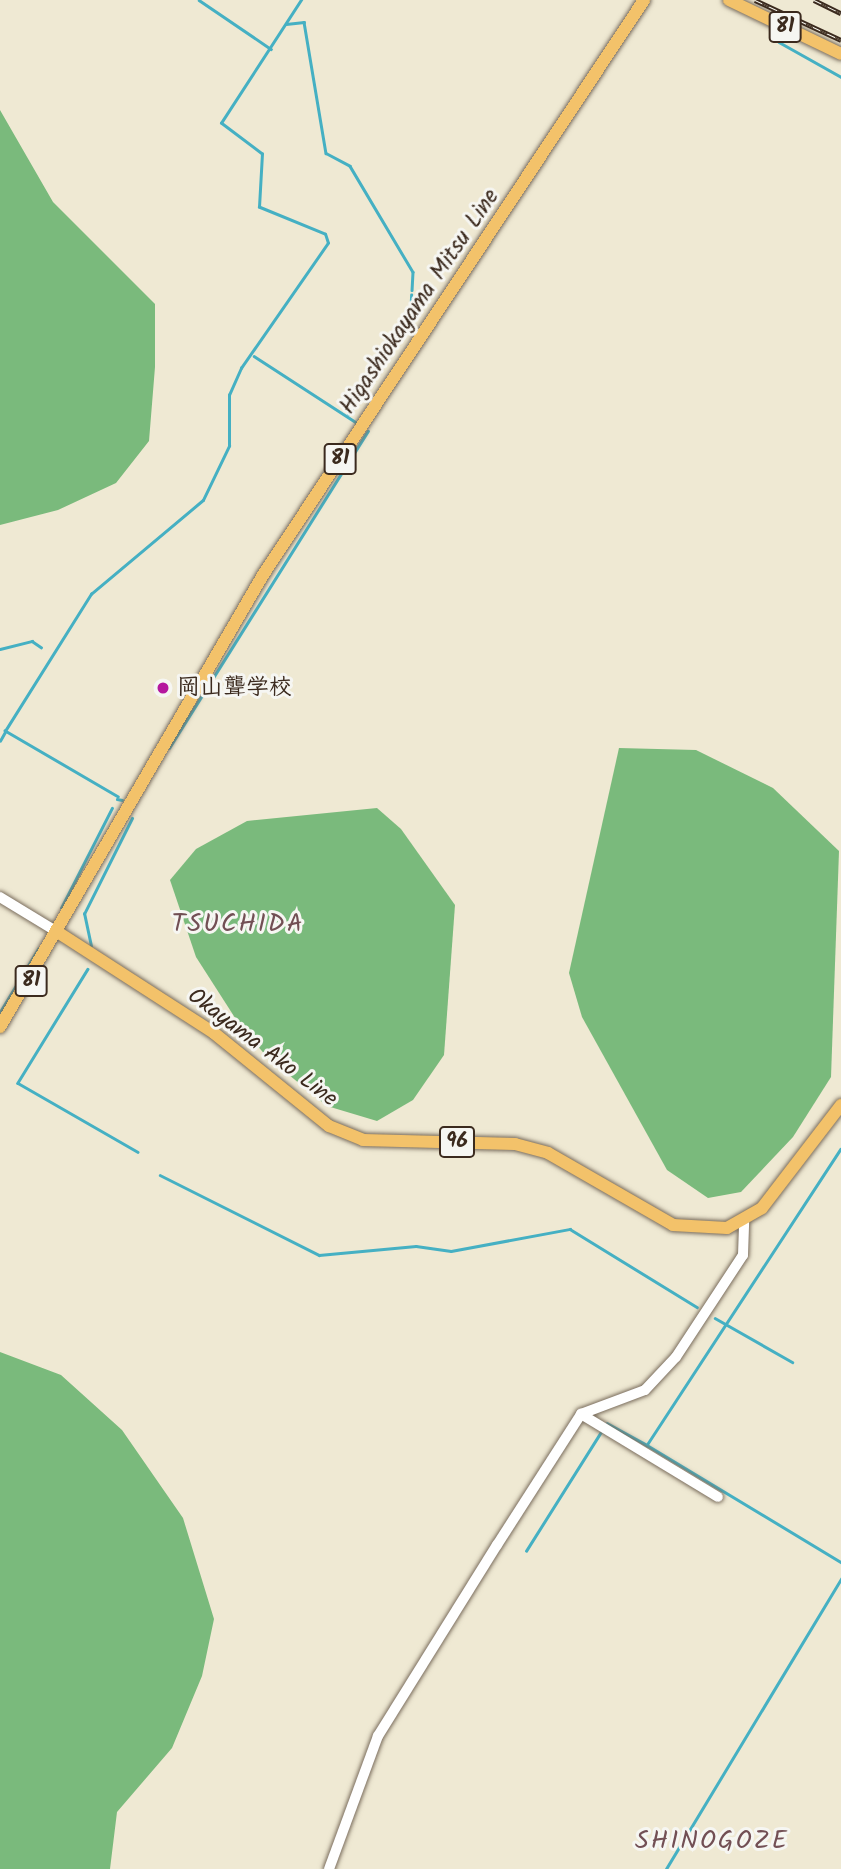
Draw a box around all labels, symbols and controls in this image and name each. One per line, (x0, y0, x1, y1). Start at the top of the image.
road number: 81 (768, 10, 802, 44)
street label: Higashiokayama Mitsu Line (334, 184, 506, 420)
road number: 81 (322, 442, 358, 476)
place label: 岡山聾学校 (177, 674, 292, 702)
marker: 岡山聾学校 (155, 680, 171, 696)
district label: TSUCHIDA (173, 909, 303, 941)
road number: 81 (14, 964, 48, 998)
street label: Okayama Ako Line (182, 983, 342, 1113)
road number: 96 (438, 1124, 476, 1160)
district label: SHINOGOZE (636, 1826, 788, 1858)

